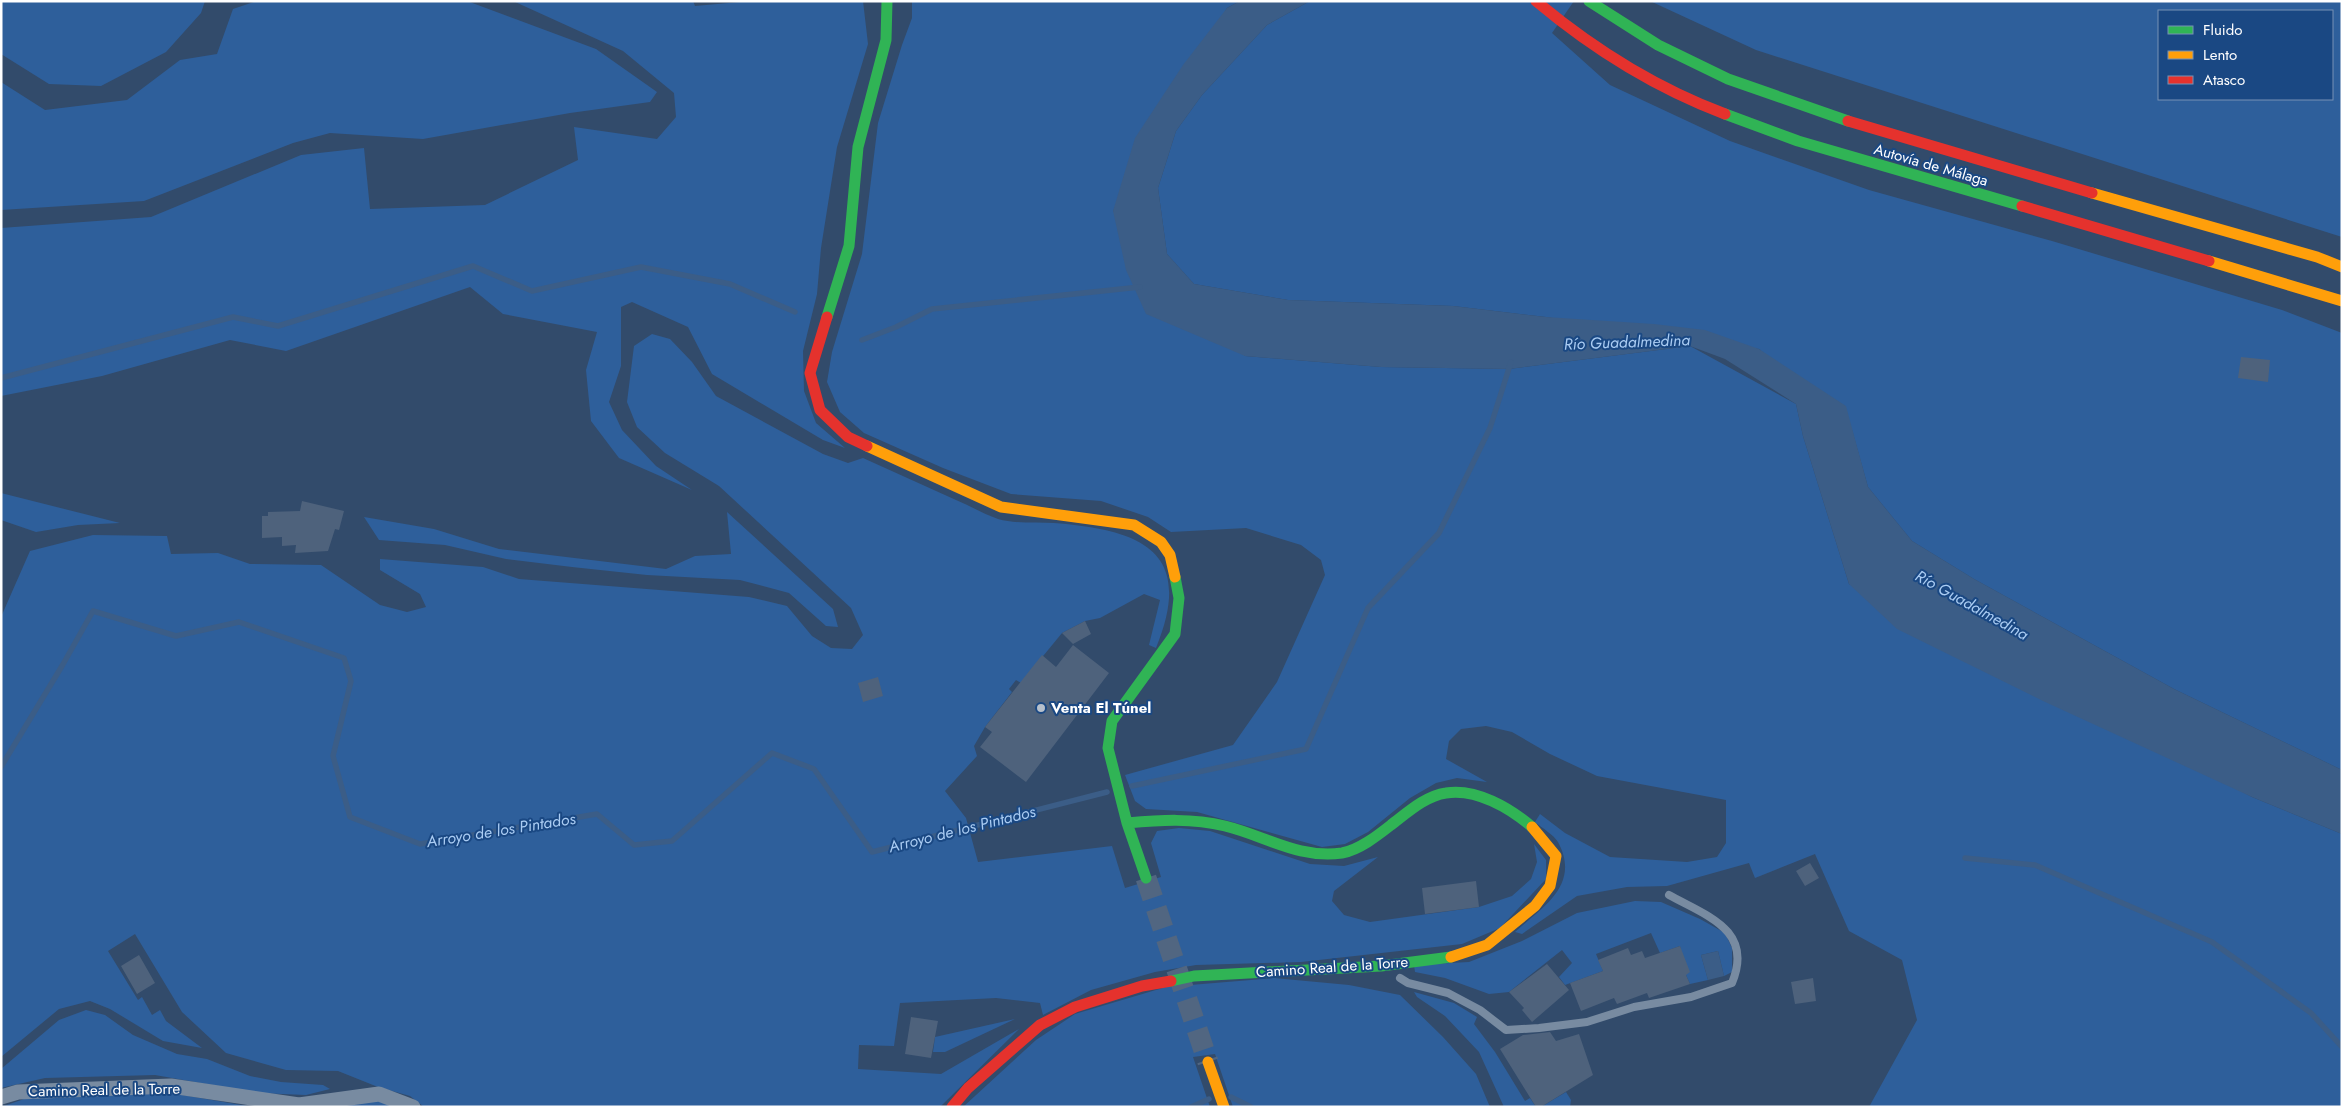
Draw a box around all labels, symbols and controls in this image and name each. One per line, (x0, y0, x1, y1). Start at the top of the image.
legend (2158, 10, 2333, 100)
text: Fluido (2203, 19, 2242, 41)
text: Lento (2203, 44, 2237, 66)
text: Atasco (2203, 69, 2245, 91)
street label: Autovía de Málaga (1871, 138, 1991, 192)
water label: Río Guadalmedina (1563, 328, 1691, 356)
water label: Río Guadalmedina (1911, 564, 2033, 646)
place label: Venta El Túnel (1050, 697, 1151, 719)
marker: Venta El Túnel (1035, 702, 1047, 714)
water label: Arroyo de los Pintados (885, 799, 1038, 859)
water label: Arroyo de los Pintados (424, 807, 578, 853)
street label: Camino Real de la Torre (1255, 951, 1409, 983)
street label: Camino Real de la Torre (28, 1078, 181, 1102)

